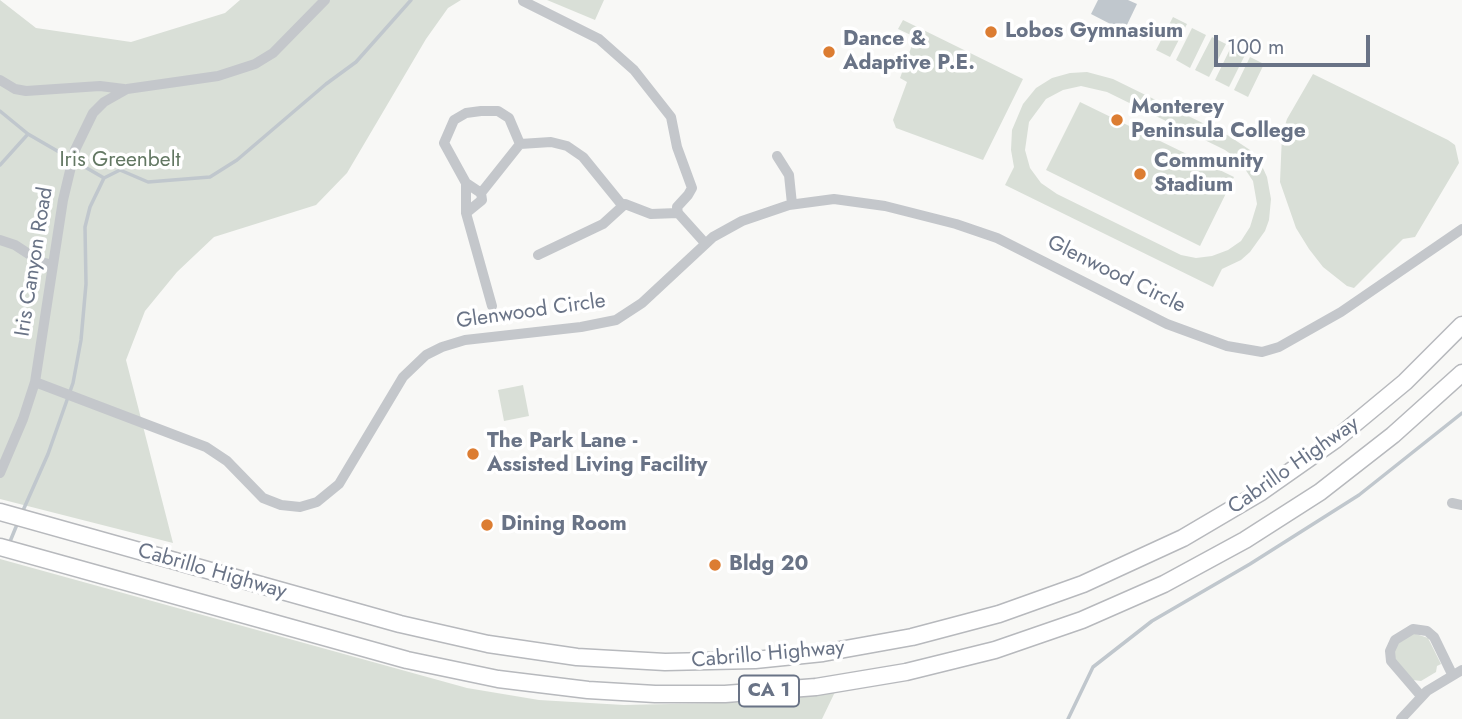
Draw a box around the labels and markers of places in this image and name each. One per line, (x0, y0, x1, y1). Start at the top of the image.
place label: Lobos Gymnasium (1005, 19, 1183, 45)
marker: Lobos Gymnasium (983, 24, 999, 40)
place label: Dance & Adaptive P.E. (843, 27, 975, 77)
marker: Dance & Adaptive P.E. (821, 44, 837, 60)
place label: Monterey Peninsula College (1131, 95, 1306, 145)
marker: Monterey Peninsula College (1109, 112, 1125, 128)
place label: Community Stadium (1154, 149, 1263, 199)
marker: Community Stadium (1132, 166, 1148, 182)
place label: The Park Lane - Assisted Living Facility (487, 429, 707, 479)
marker: The Park Lane - Assisted Living Facility (465, 446, 481, 462)
place label: Dining Room (501, 512, 627, 538)
marker: Dining Room (479, 517, 495, 533)
place label: Bldg 20 (729, 552, 808, 578)
marker: Bldg 20 (707, 557, 723, 573)

